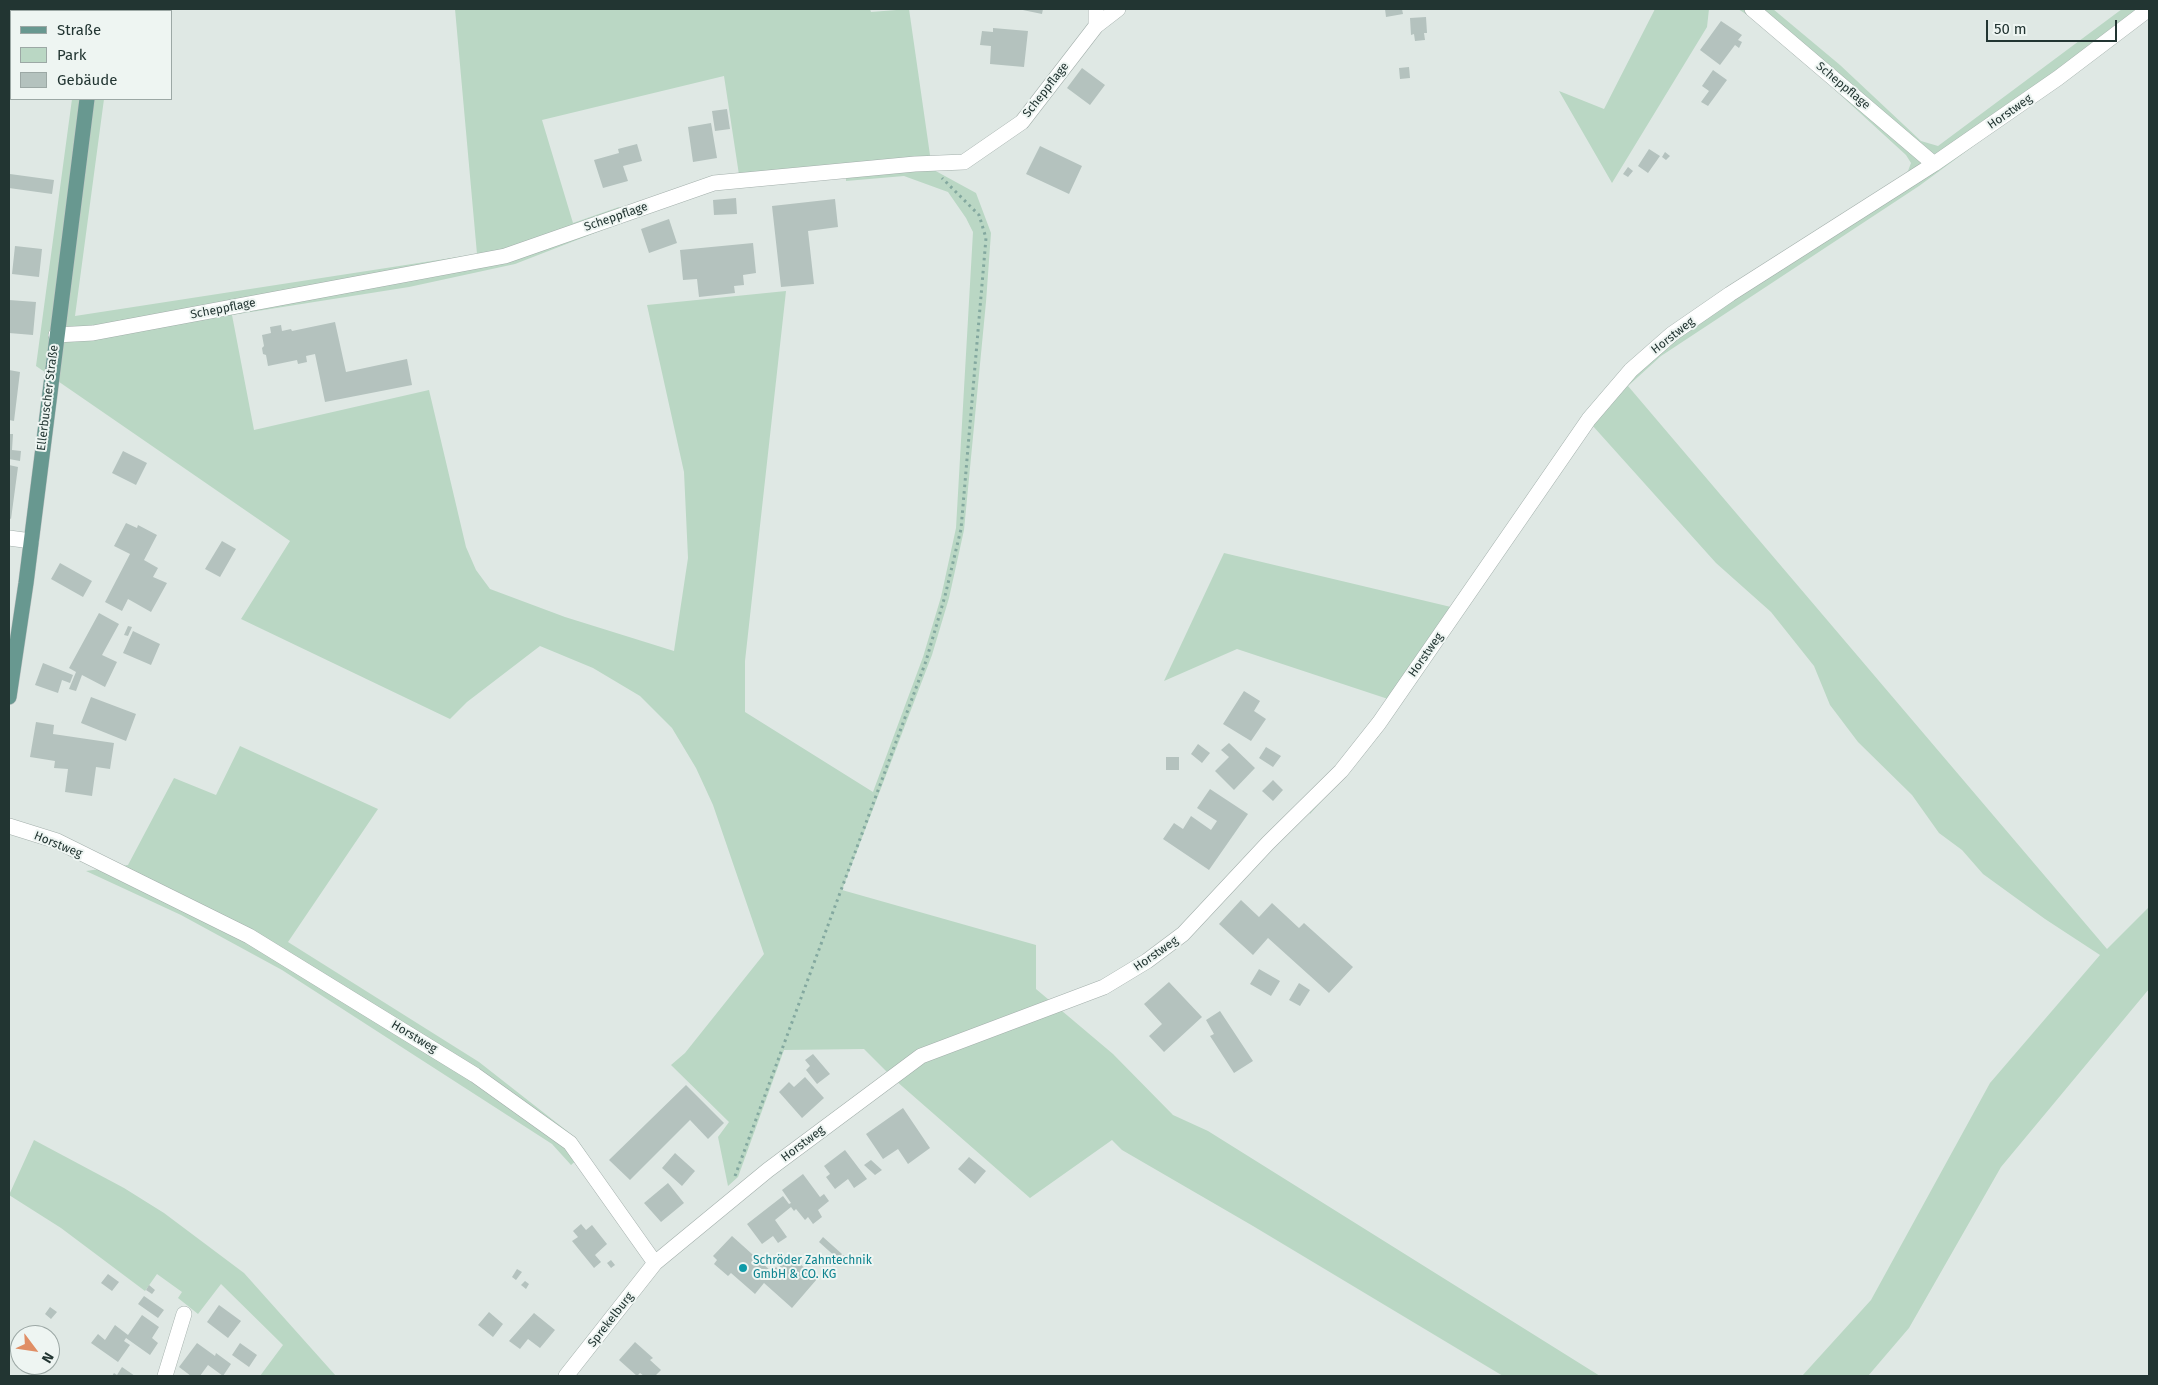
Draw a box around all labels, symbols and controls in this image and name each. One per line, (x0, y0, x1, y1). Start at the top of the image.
legend (10, 10, 172, 100)
scale bar (1988, 10, 2119, 42)
text: 50 m (1994, 20, 2027, 38)
text: Straße (57, 21, 101, 39)
text: Park (57, 46, 87, 64)
street label: Scheppflage (1813, 59, 1873, 113)
street label: Scheppflage (1020, 60, 1072, 120)
text: Gebäude (57, 71, 117, 89)
street label: Horstweg (1985, 91, 2035, 133)
street label: Scheppflage (582, 199, 650, 235)
street label: Scheppflage (189, 296, 257, 322)
street label: Horstweg (1648, 315, 1698, 357)
street label: Ellerbuscher Straße (34, 344, 62, 452)
street label: Horstweg (1405, 630, 1447, 680)
street label: Horstweg (32, 829, 84, 861)
street label: Horstweg (1131, 933, 1181, 975)
street label: Horstweg (388, 1018, 440, 1056)
street label: Horstweg (778, 1123, 828, 1165)
place label: Schröder Zahntechnik GmbH & CO. KG (753, 1254, 872, 1282)
marker: Schröder Zahntechnik GmbH & CO. KG (737, 1262, 749, 1274)
street label: Sprekelburg (585, 1290, 637, 1350)
north arrow (10, 1325, 60, 1375)
text: N (38, 1349, 57, 1366)

